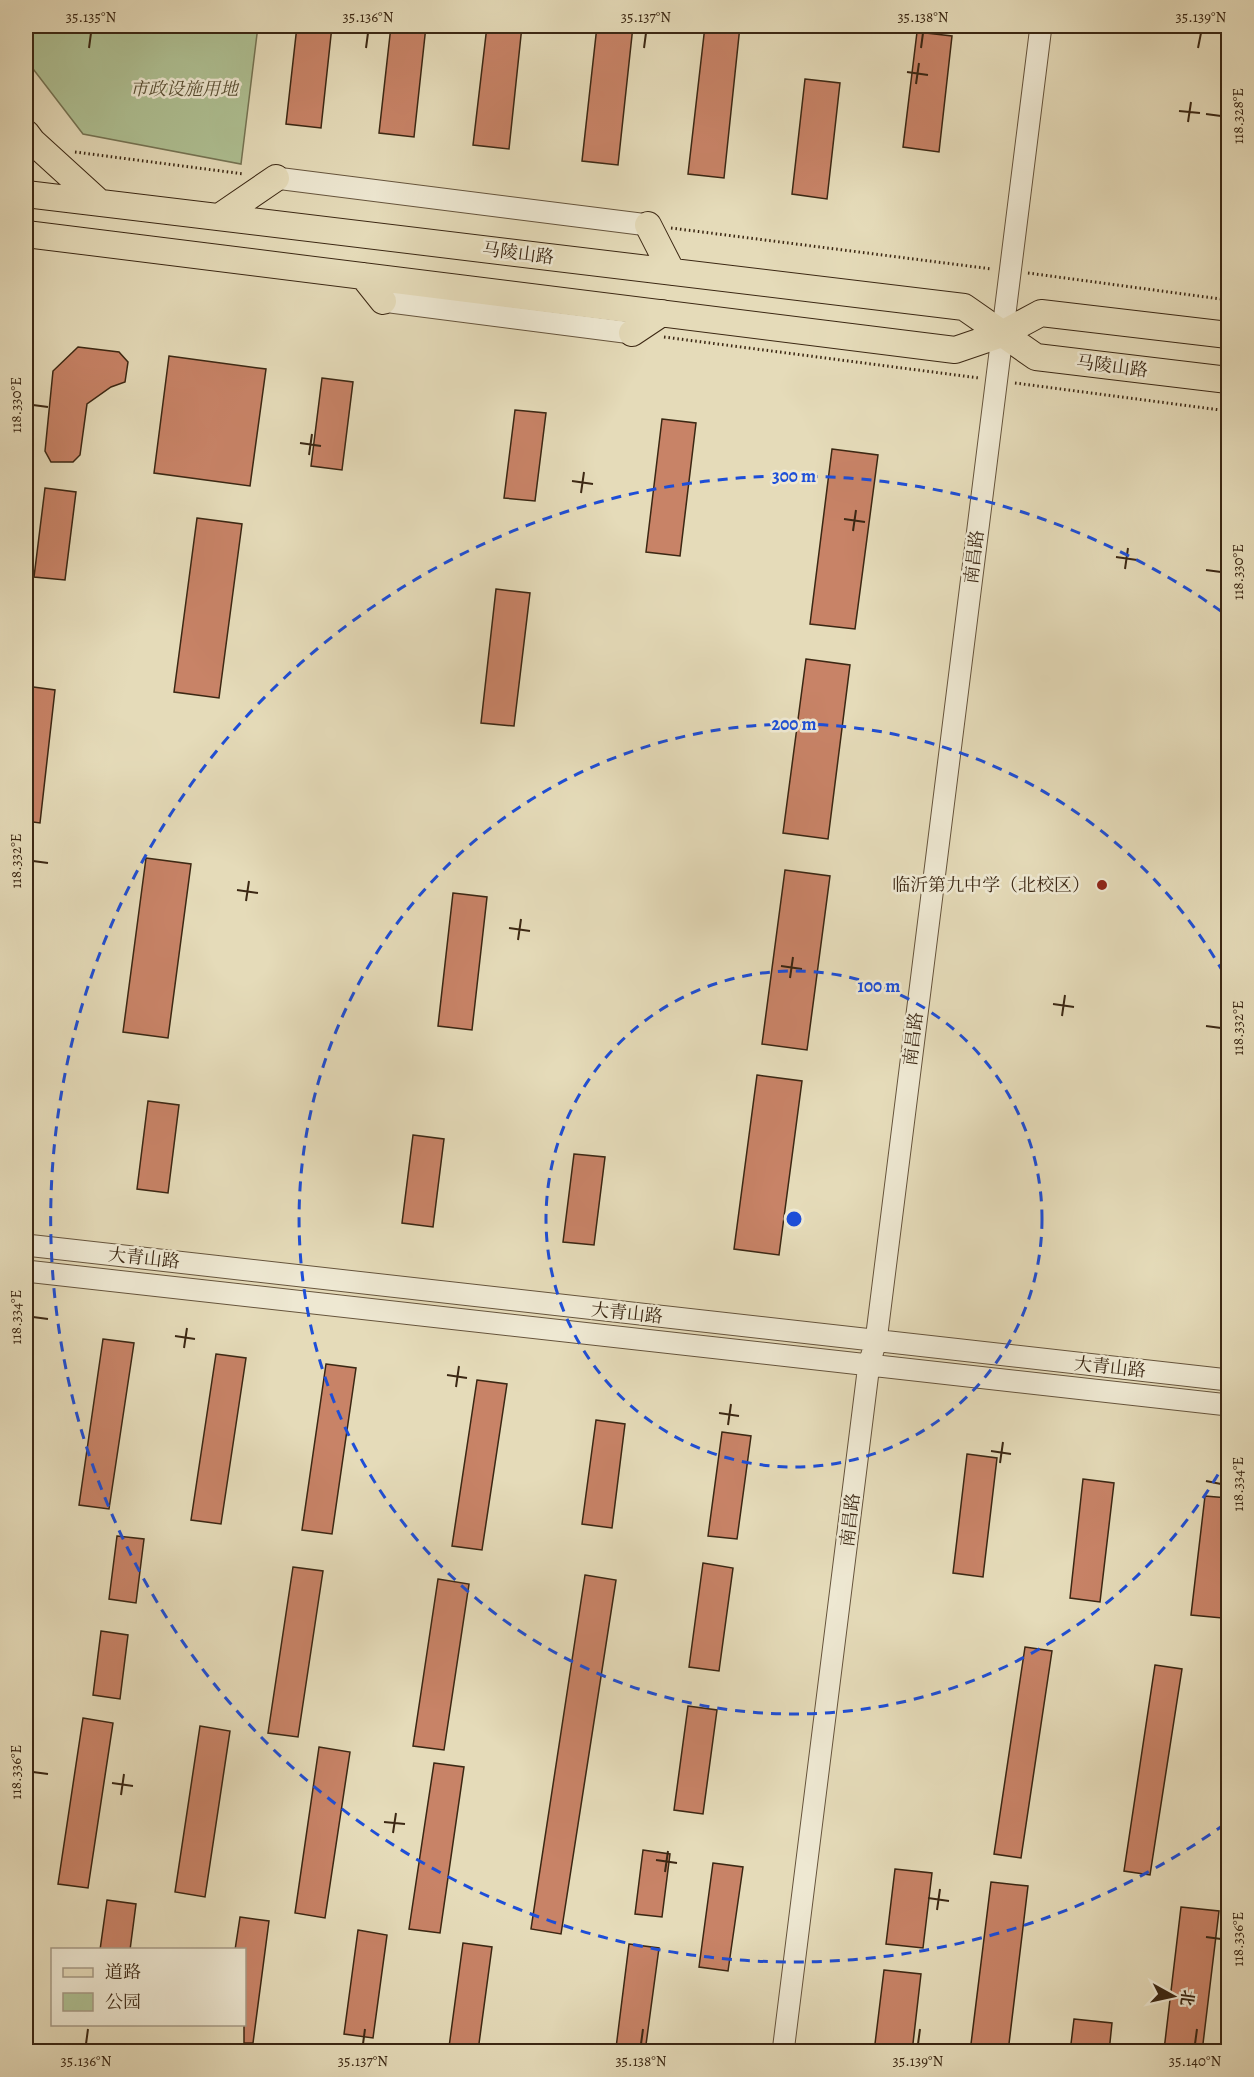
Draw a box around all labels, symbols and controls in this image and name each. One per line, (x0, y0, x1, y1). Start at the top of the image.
text: 35.135°N (66, 7, 116, 27)
text: 35.136°N (343, 7, 394, 27)
text: 35.137°N (621, 7, 671, 27)
text: 35.138°N (897, 7, 949, 27)
text: 35.139°N (1176, 7, 1227, 27)
park label: 市政设施用地 (130, 77, 240, 101)
text: 118.328°E (1228, 88, 1248, 144)
street label: 马陵山路 (481, 237, 555, 269)
street label: 马陵山路 (1075, 350, 1149, 382)
text: 118.330°E (6, 377, 26, 433)
text: 300 m (772, 464, 816, 488)
street label: 南昌路 (959, 529, 989, 585)
text: 118.330°E (1228, 544, 1248, 600)
text: 200 m (771, 712, 817, 736)
text: 118.332°E (6, 833, 26, 889)
place label: 临沂第九中学（北校区） (892, 873, 1090, 897)
marker: 临沂第九中学（北校区） (1095, 878, 1109, 892)
text: 100 m (858, 974, 900, 998)
text: 118.332°E (1228, 1000, 1248, 1056)
street label: 南昌路 (898, 1011, 928, 1067)
centre of rings (784, 1209, 804, 1229)
street label: 大青山路 (107, 1242, 181, 1274)
text: 118.334°E (6, 1290, 26, 1344)
street label: 大青山路 (590, 1297, 664, 1329)
street label: 大青山路 (1073, 1351, 1147, 1383)
text: 118.334°E (1228, 1457, 1248, 1511)
street label: 南昌路 (835, 1492, 865, 1548)
text: 118.336°E (6, 1745, 26, 1799)
text: 118.336°E (1228, 1912, 1248, 1966)
legend (51, 1948, 246, 2026)
text: 道路 (105, 1960, 141, 1984)
north arrow (1143, 1966, 1203, 2026)
text: 北 (1175, 1988, 1199, 2007)
text: 公园 (105, 1990, 141, 2014)
text: 35.136°N (61, 2051, 112, 2071)
text: 35.137°N (338, 2051, 388, 2071)
text: 35.138°N (615, 2051, 667, 2071)
text: 35.139°N (893, 2051, 944, 2071)
text: 35.140°N (1169, 2051, 1221, 2071)

